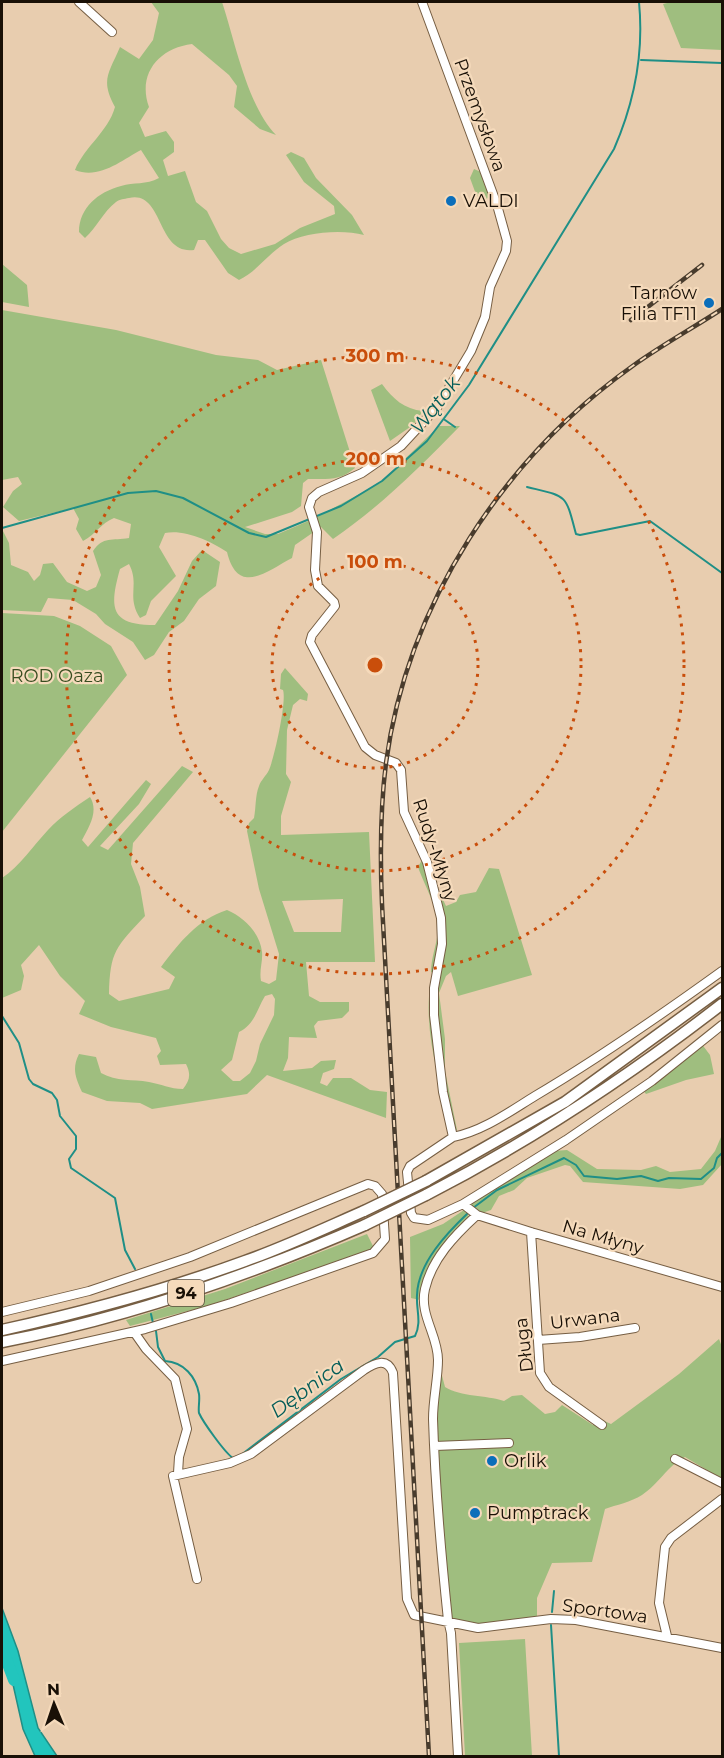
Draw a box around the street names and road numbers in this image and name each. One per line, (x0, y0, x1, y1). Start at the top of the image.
street label: Przemysłowa (449, 55, 511, 175)
street label: Rudy-Młyny (408, 796, 462, 905)
street label: Na Młyny (560, 1215, 646, 1259)
road number: 94 (168, 1280, 204, 1306)
street label: Urwana (549, 1304, 621, 1334)
street label: Długa (510, 1316, 538, 1374)
street label: Sportowa (561, 1594, 649, 1628)

